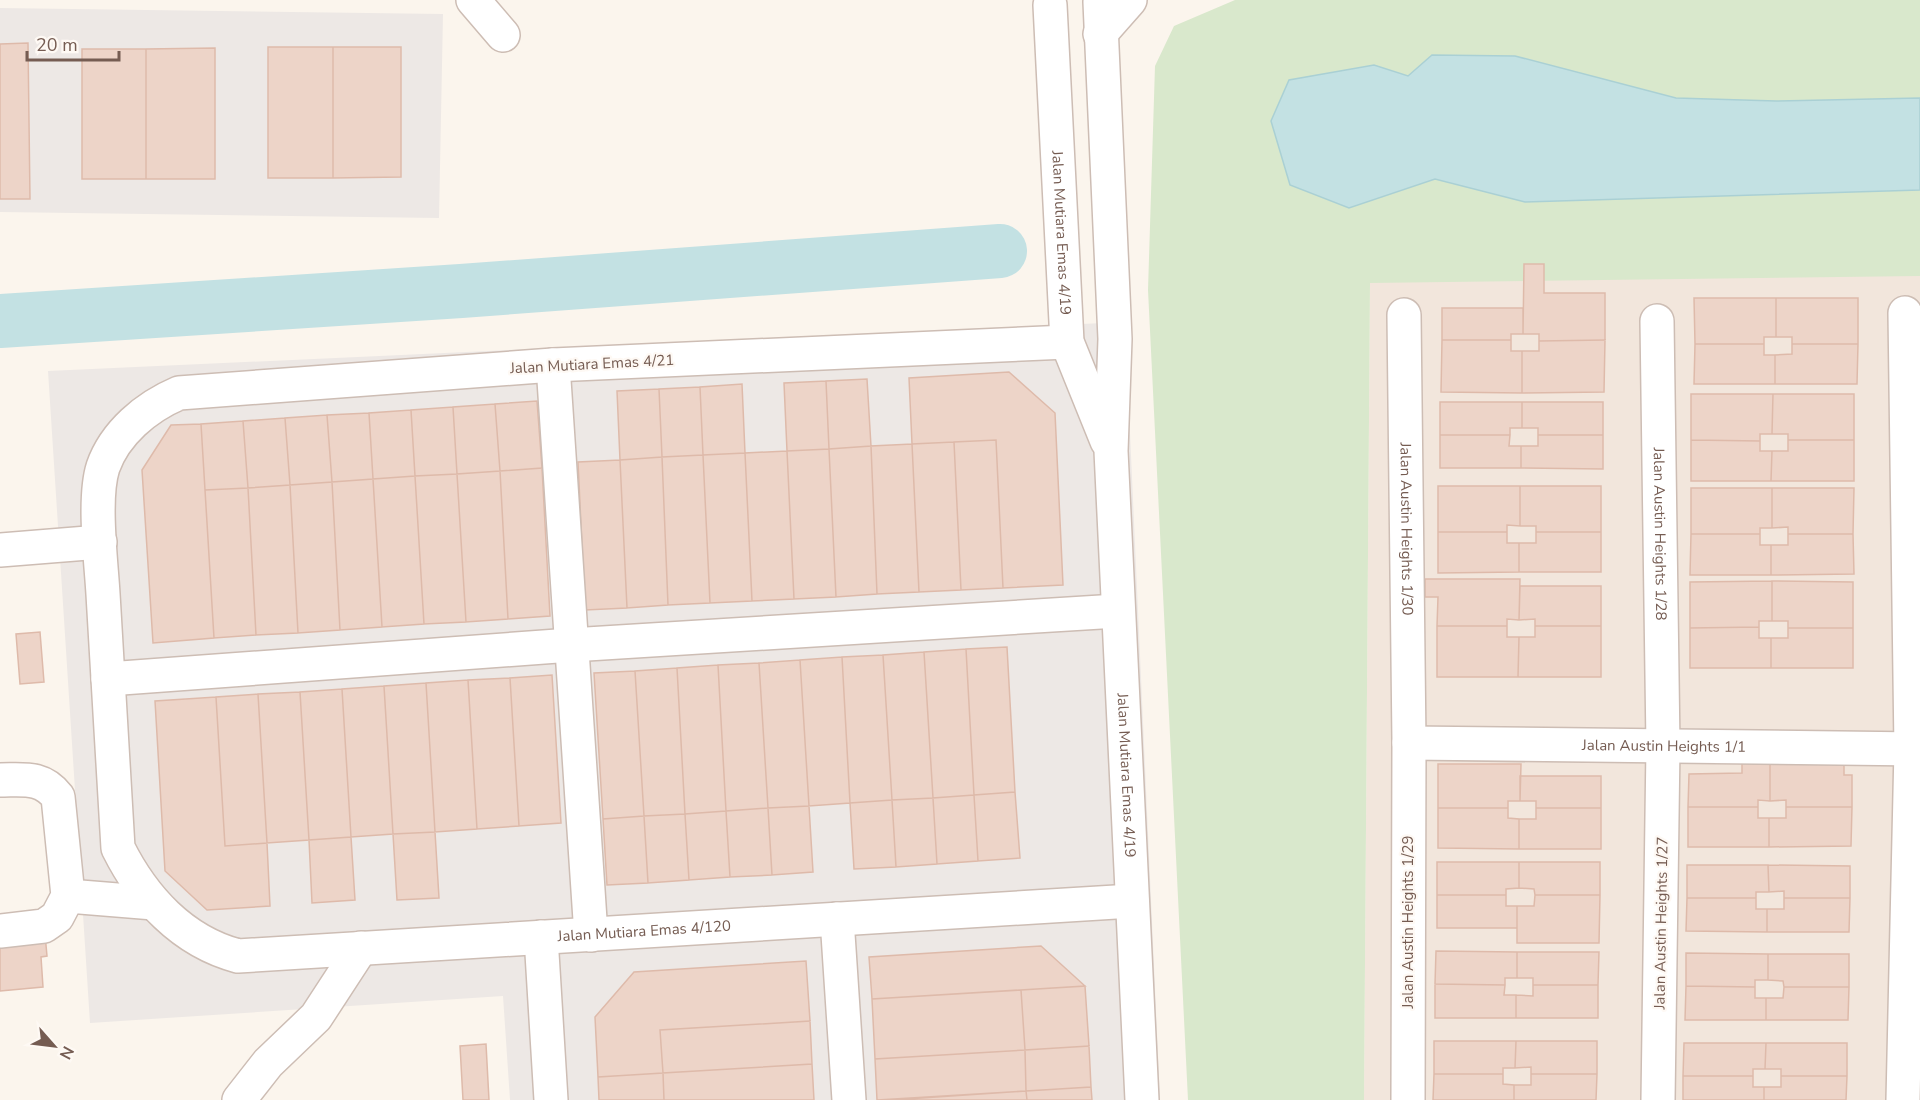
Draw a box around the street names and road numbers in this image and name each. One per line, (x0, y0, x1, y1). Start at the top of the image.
street label: Jalan Mutiara Emas 4/19 (1047, 149, 1076, 315)
street label: Jalan Mutiara Emas 4/21 (508, 350, 675, 378)
street label: Jalan Austin Heights 1/30 (1395, 441, 1418, 616)
street label: Jalan Austin Heights 1/28 (1649, 446, 1671, 621)
street label: Jalan Mutiara Emas 4/19 (1113, 692, 1140, 858)
street label: Jalan Austin Heights 1/1 (1581, 735, 1746, 757)
street label: Jalan Austin Heights 1/29 (1398, 836, 1418, 1009)
street label: Jalan Austin Heights 1/27 (1649, 836, 1673, 1011)
street label: Jalan Mutiara Emas 4/120 (556, 916, 731, 946)

